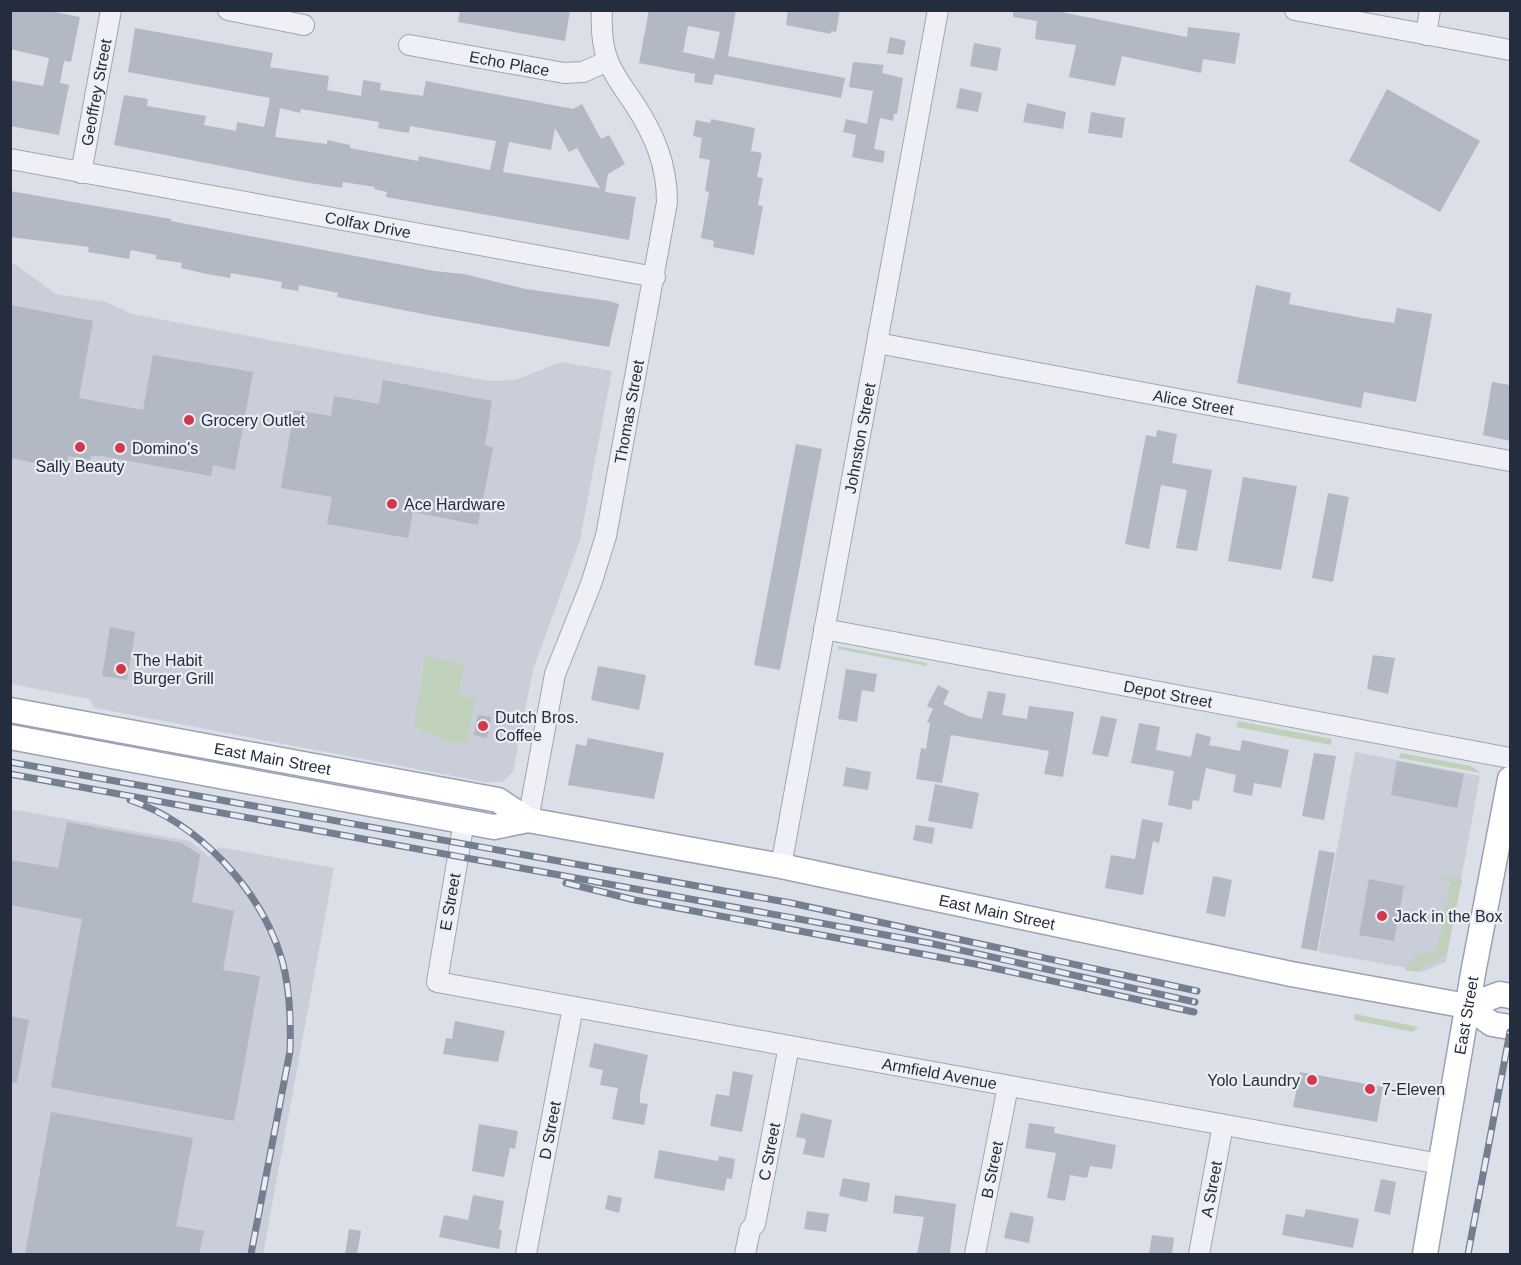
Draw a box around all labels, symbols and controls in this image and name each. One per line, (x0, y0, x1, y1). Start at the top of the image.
street label: Geoffrey Street (78, 37, 114, 147)
street label: Echo Place (468, 48, 551, 79)
street label: Colfax Drive (324, 208, 413, 241)
street label: Thomas Street (611, 358, 647, 465)
street label: Johnston Street (841, 381, 878, 495)
street label: Alice Street (1152, 386, 1236, 418)
place label: Grocery Outlet (201, 412, 306, 429)
marker: Grocery Outlet (182, 413, 196, 427)
marker: Sally Beauty (73, 440, 87, 454)
place label: Domino's (132, 440, 198, 457)
marker: Domino's (113, 441, 127, 455)
place label: Sally Beauty (36, 458, 124, 475)
place label: Ace Hardware (404, 496, 505, 513)
marker: Ace Hardware (385, 497, 399, 511)
place label: The Habit Burger Grill (133, 652, 214, 687)
marker: The Habit Burger Grill (114, 662, 128, 676)
street label: Depot Street (1122, 677, 1214, 710)
place label: Dutch Bros. Coffee (495, 709, 579, 744)
marker: Dutch Bros. Coffee (476, 719, 490, 733)
street label: East Main Street (213, 739, 333, 778)
street label: E Street (437, 872, 463, 932)
street label: East Main Street (937, 891, 1057, 932)
place label: Jack in the Box (1394, 908, 1503, 925)
marker: Jack in the Box (1375, 909, 1389, 923)
street label: East Street (1451, 974, 1481, 1056)
street label: Armfield Avenue (881, 1054, 998, 1092)
place label: Yolo Laundry (1207, 1072, 1300, 1089)
marker: Yolo Laundry (1305, 1073, 1319, 1087)
place label: 7-Eleven (1382, 1081, 1445, 1098)
marker: 7-Eleven (1363, 1082, 1377, 1096)
street label: D Street (536, 1099, 563, 1161)
street label: C Street (755, 1121, 783, 1182)
street label: B Street (978, 1139, 1006, 1200)
street label: A Street (1198, 1159, 1225, 1219)

